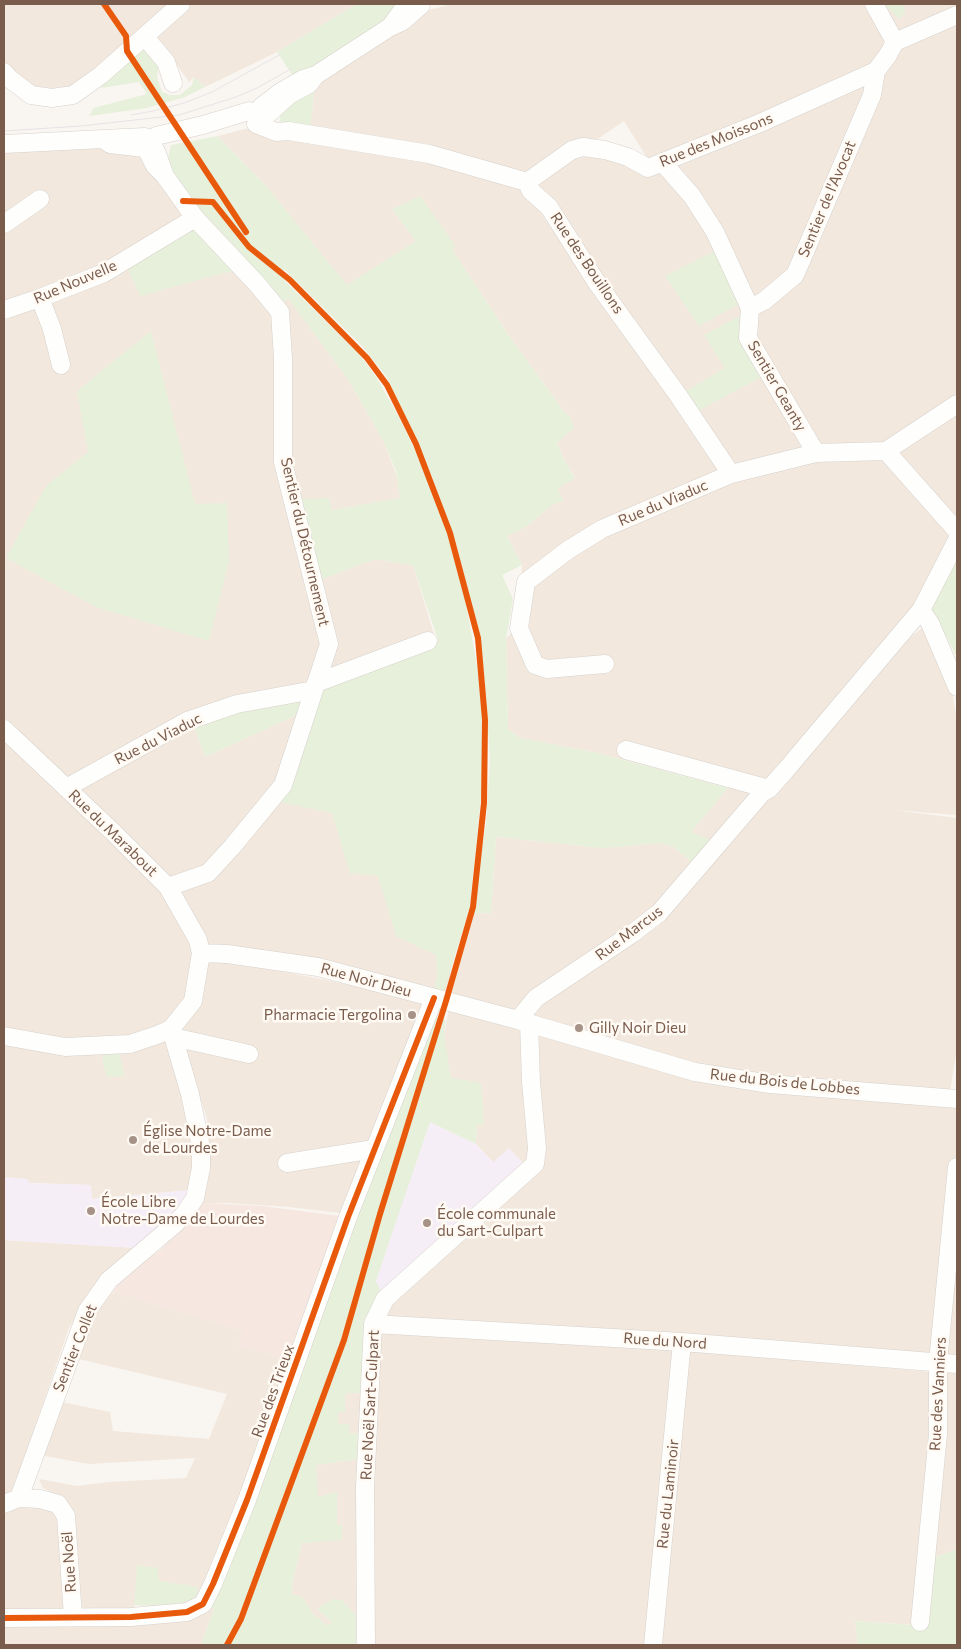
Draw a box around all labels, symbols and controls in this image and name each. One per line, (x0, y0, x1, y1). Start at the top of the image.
street label: Rue des Moissons (657, 109, 775, 171)
street label: Sentier de l'Avocat (794, 138, 860, 260)
street label: Rue des Bouillons (546, 209, 628, 317)
street label: Rue Nouvelle (31, 256, 119, 308)
street label: Sentier Geanty (744, 338, 810, 434)
street label: Sentier du Détournement (277, 456, 333, 628)
street label: Rue du Viaduc (616, 476, 710, 530)
street label: Rue du Viaduc (111, 709, 205, 769)
street label: Rue du Marabout (65, 786, 161, 880)
street label: Rue Marcus (592, 902, 666, 964)
street label: Rue Noir Dieu (319, 959, 413, 1001)
place label: Pharmacie Tergolina (264, 1006, 402, 1024)
marker: Pharmacie Tergolina (406, 1009, 418, 1021)
place label: Gilly Noir Dieu (589, 1019, 686, 1037)
marker: Gilly Noir Dieu (573, 1022, 585, 1034)
street label: Rue du Bois de Lobbes (709, 1065, 861, 1099)
place label: Église Notre-Dame de Lourdes (143, 1122, 271, 1157)
marker: Église Notre-Dame de Lourdes (127, 1134, 139, 1146)
place label: École Libre Notre-Dame de Lourdes (101, 1193, 265, 1228)
marker: École Libre Notre-Dame de Lourdes (85, 1205, 97, 1217)
place label: École communale du Sart-Culpart (437, 1205, 556, 1240)
marker: École communale du Sart-Culpart (421, 1217, 433, 1229)
street label: Sentier Collet (49, 1302, 101, 1394)
street label: Rue Noël Sart-Culpart (357, 1329, 383, 1481)
street label: Rue du Nord (623, 1329, 707, 1353)
street label: Rue des Vanniers (926, 1336, 950, 1452)
street label: Rue des Trieux (248, 1342, 298, 1440)
street label: Rue du Laminoir (653, 1438, 683, 1550)
street label: Rue Noël (58, 1531, 80, 1593)

